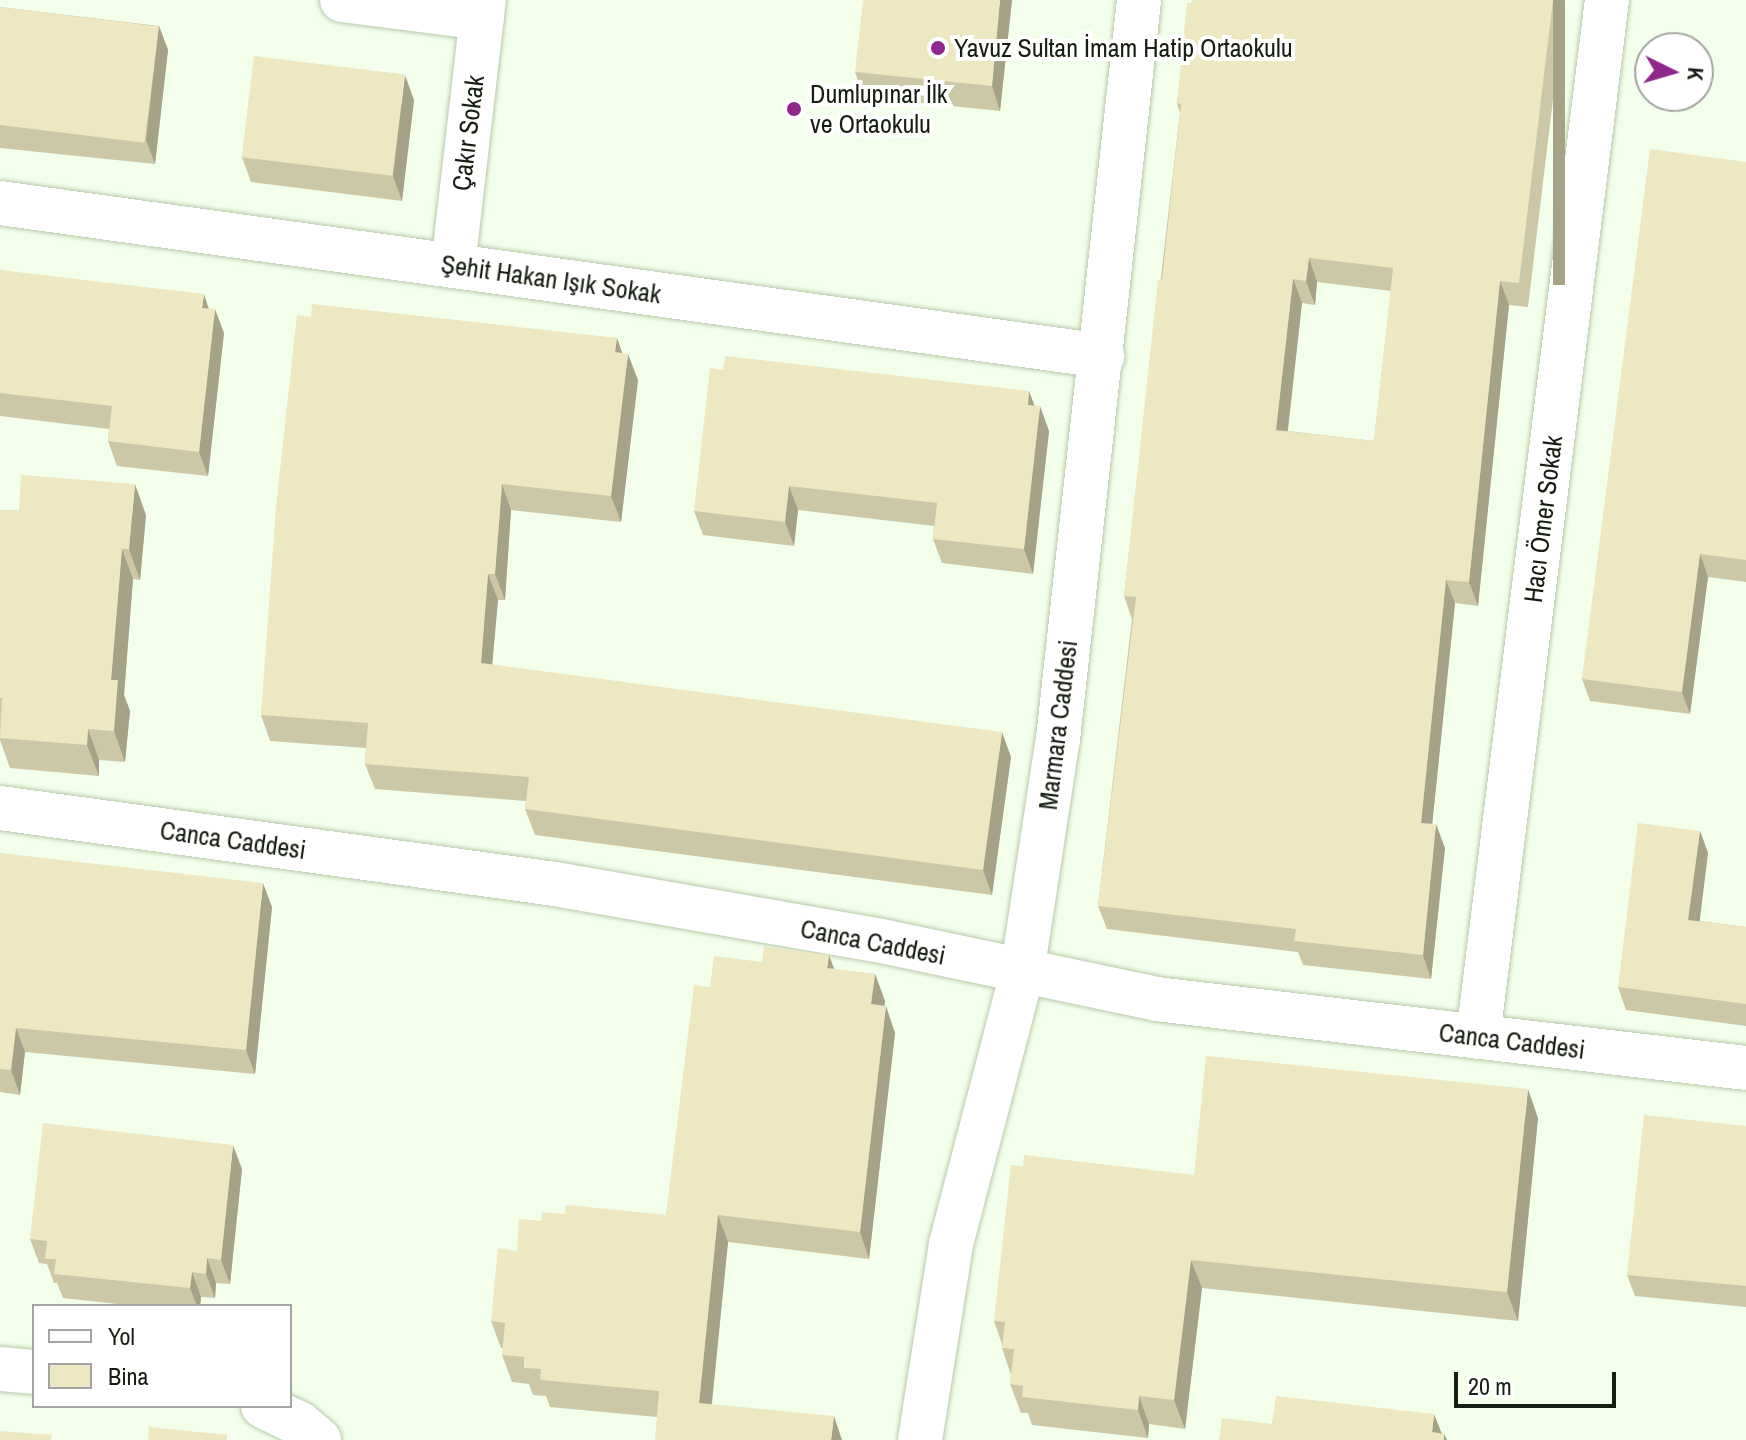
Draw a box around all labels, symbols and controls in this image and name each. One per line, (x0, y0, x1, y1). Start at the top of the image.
place label: Yavuz Sultan İmam Hatip Ortaokulu (954, 32, 1293, 64)
north arrow (1634, 32, 1714, 112)
marker: Yavuz Sultan İmam Hatip Ortaokulu (929, 39, 947, 57)
text: K (1680, 66, 1711, 82)
street label: Çakır Sokak (445, 73, 491, 193)
place label: Dumlupınar İlk ve Ortaokulu (810, 78, 947, 140)
marker: Dumlupınar İlk ve Ortaokulu (785, 100, 803, 118)
street label: Şehit Hakan Işık Sokak (439, 248, 663, 310)
street label: Hacı Ömer Sokak (1517, 434, 1569, 604)
street label: Marmara Caddesi (1032, 638, 1084, 812)
street label: Canca Caddesi (158, 814, 308, 866)
street label: Canca Caddesi (798, 913, 948, 971)
street label: Canca Caddesi (1437, 1017, 1587, 1065)
legend (32, 1304, 292, 1408)
text: Yol (108, 1320, 135, 1352)
scale bar (1458, 1356, 1620, 1406)
text: Bina (108, 1360, 149, 1392)
text: 20 m (1468, 1370, 1512, 1402)

